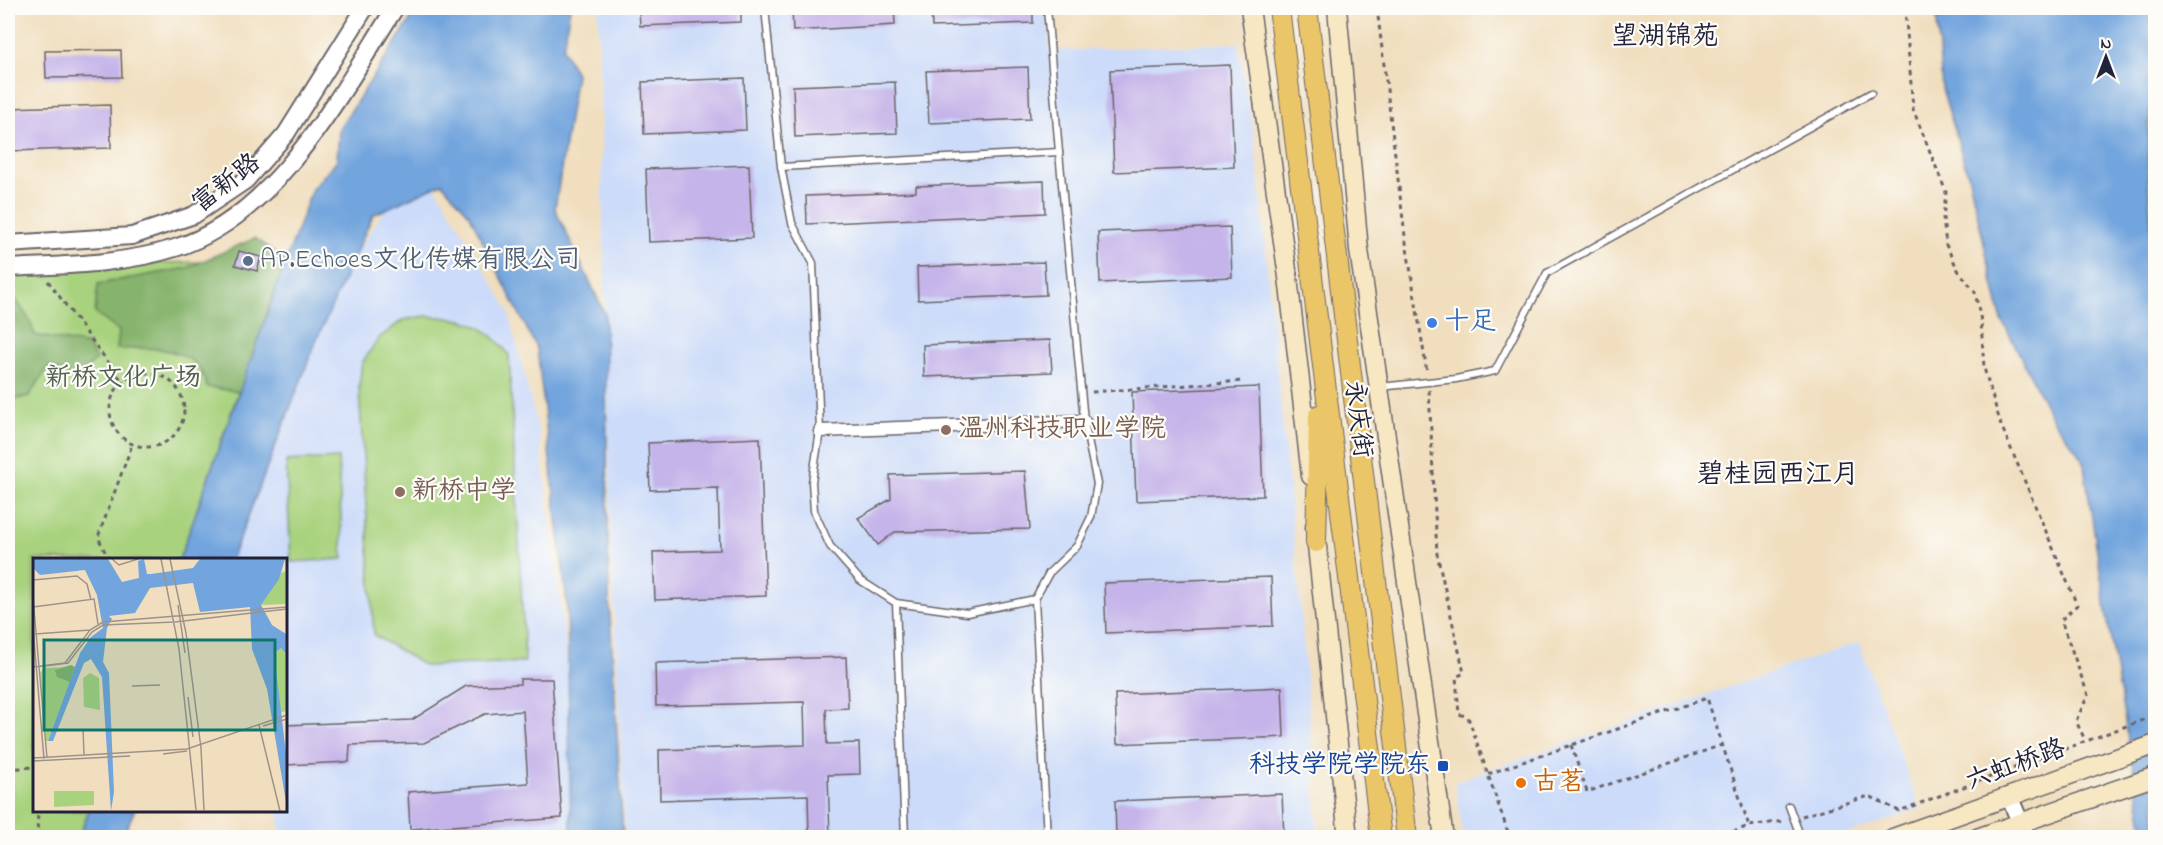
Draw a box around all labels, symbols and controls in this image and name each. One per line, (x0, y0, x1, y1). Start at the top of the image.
district label: 望湖锦苑 (1611, 18, 1719, 57)
north arrow (2076, 27, 2136, 87)
text: N (2101, 32, 2112, 56)
street label: 富新路 (185, 145, 269, 223)
place label: AP.Echoes文化传媒有限公司 (260, 242, 581, 280)
marker: AP.Echoes文化传媒有限公司 (241, 254, 255, 268)
place label: 十足 (1444, 304, 1496, 342)
marker: 十足 (1425, 316, 1439, 330)
park label: 新桥文化广场 (45, 360, 201, 398)
street label: 永庆街 (1333, 378, 1381, 460)
place label: 温州科技职业学院 (958, 411, 1166, 449)
marker: 温州科技职业学院 (939, 423, 953, 437)
district label: 碧桂园西江月 (1697, 456, 1859, 495)
place label: 新桥中学 (412, 473, 516, 511)
marker: 新桥中学 (393, 485, 407, 499)
inset map (33, 558, 286, 812)
street label: 六虹桥路 (1961, 730, 2071, 802)
place label: 科技学院学院东 (1249, 747, 1431, 785)
marker: 科技学院学院东 (1436, 759, 1450, 773)
place label: 古茗 (1533, 764, 1585, 802)
marker: 古茗 (1514, 776, 1528, 790)

